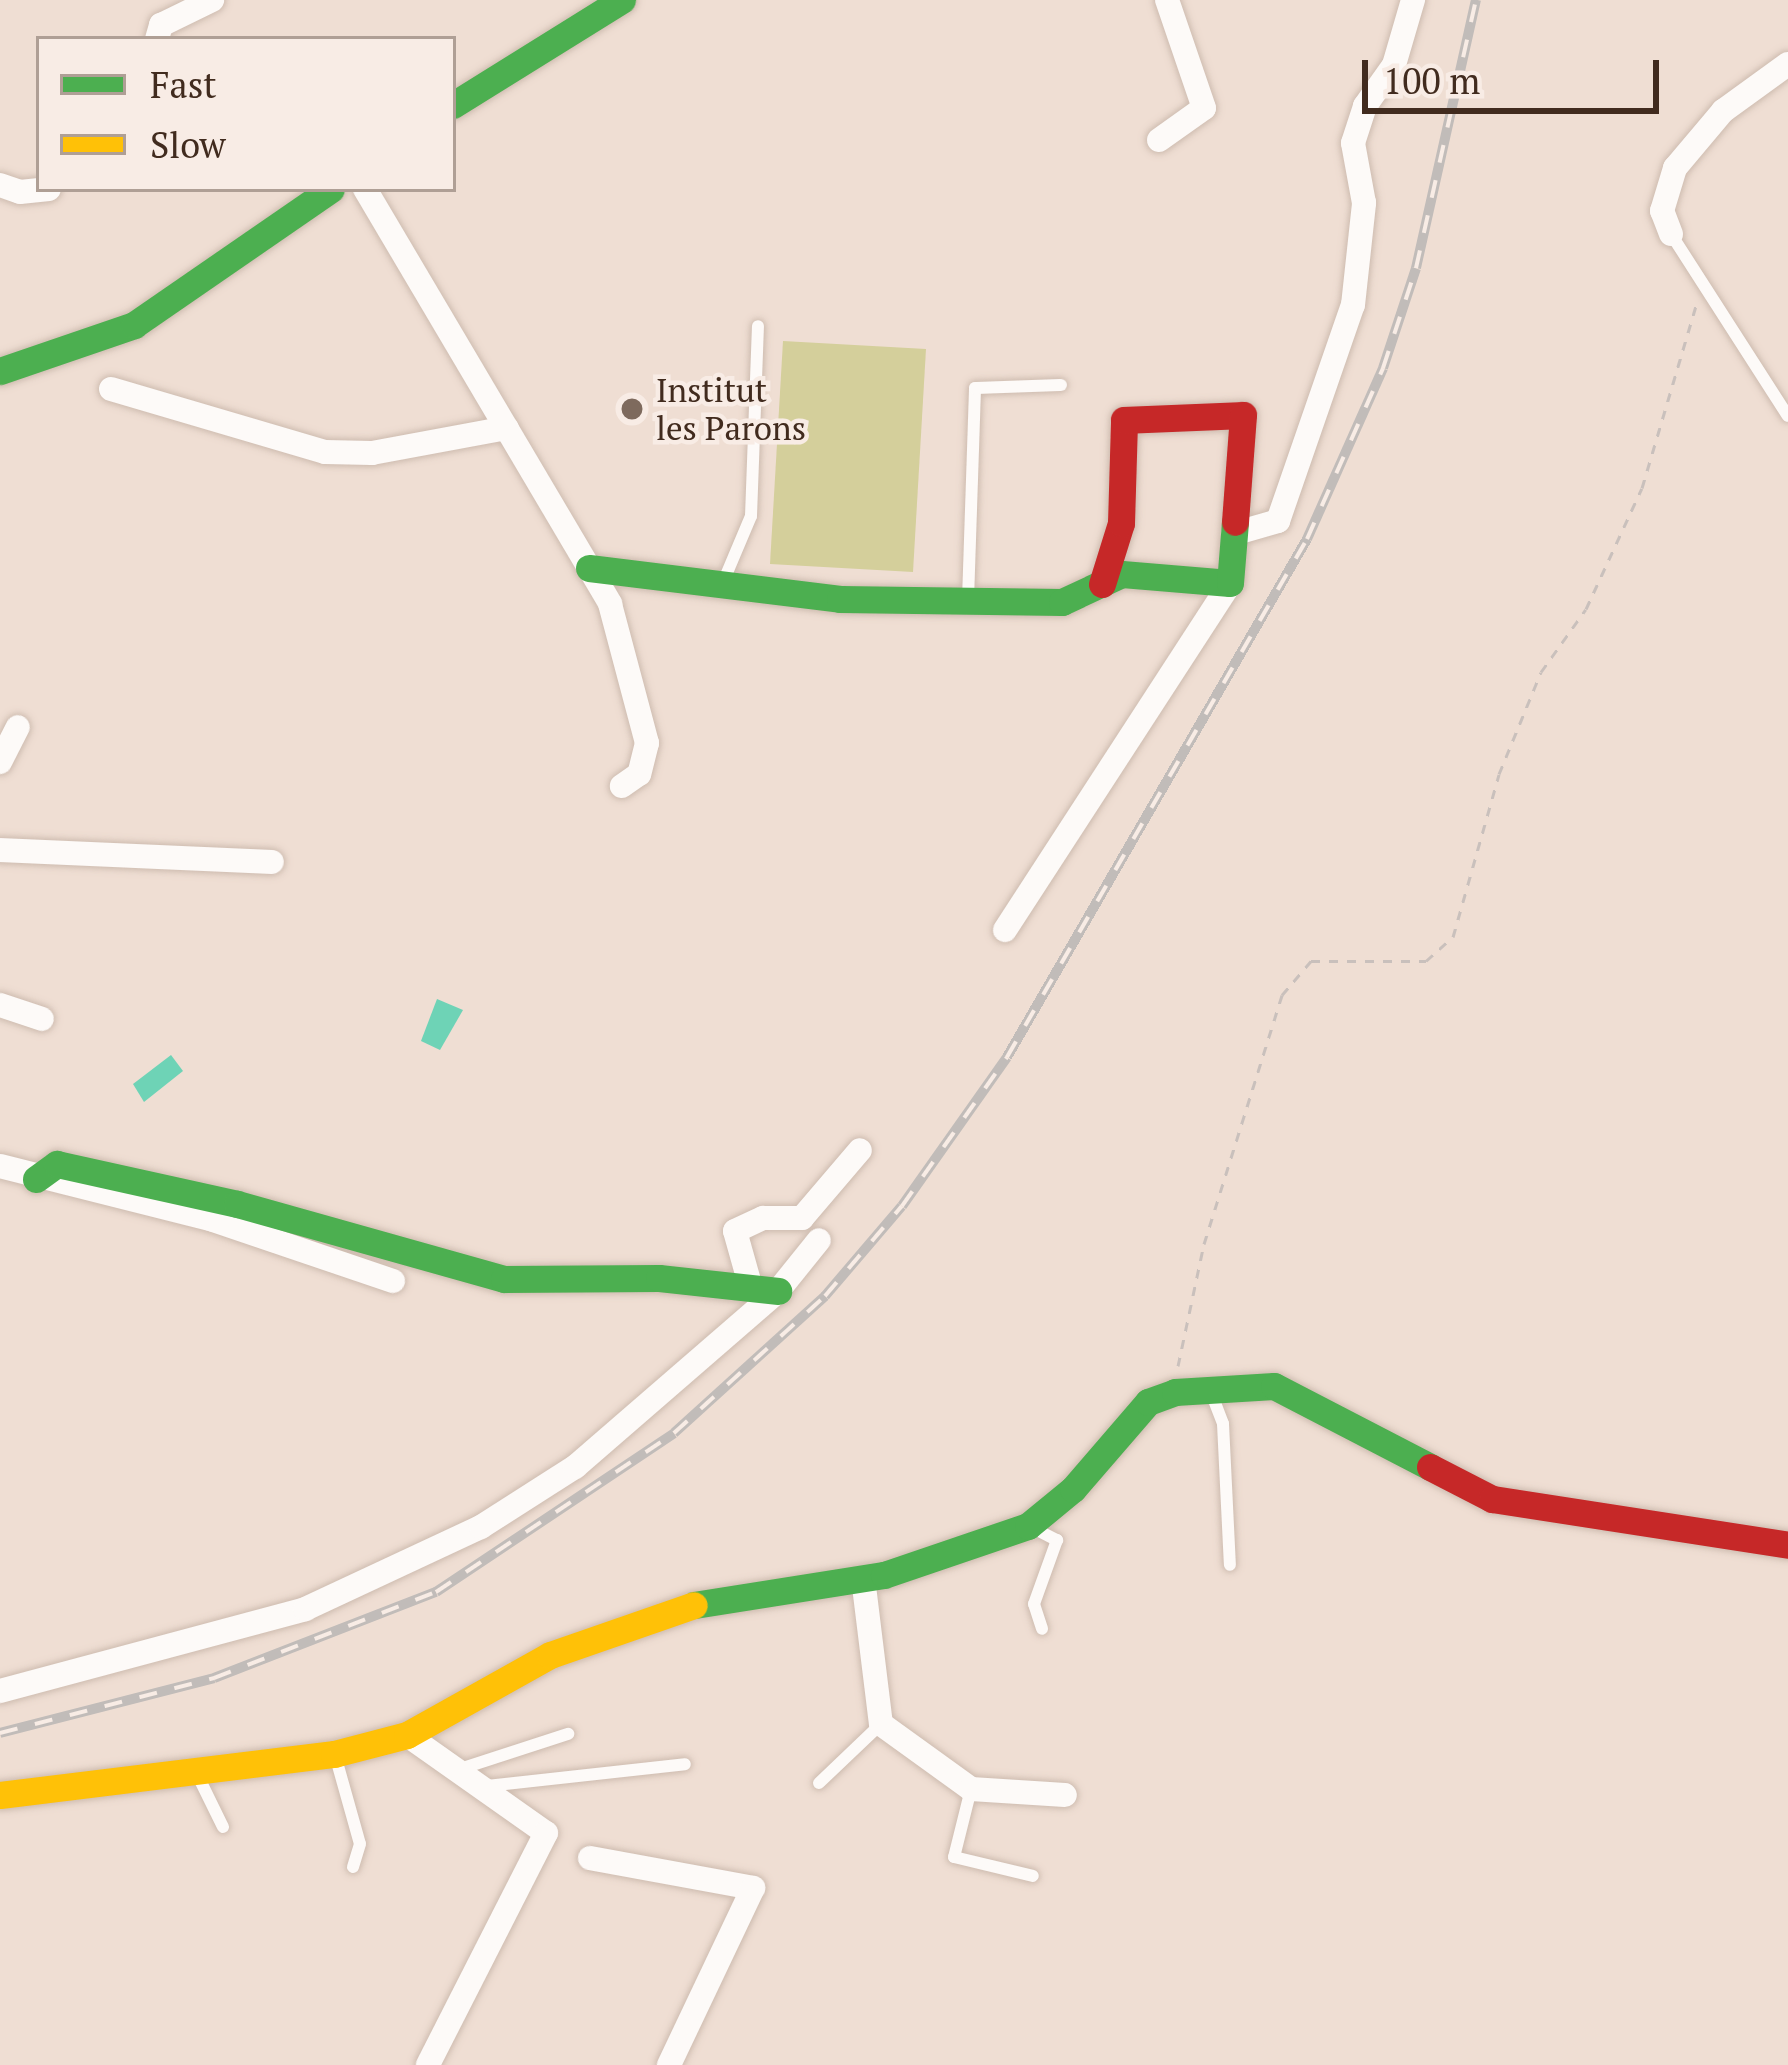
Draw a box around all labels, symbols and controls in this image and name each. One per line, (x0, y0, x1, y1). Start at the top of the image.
legend (36, 36, 456, 192)
scale bar (1368, 36, 1665, 110)
text: 100 m (1383, 57, 1480, 104)
text: Fast (150, 61, 217, 108)
text: Slow (150, 121, 226, 168)
place label: Institut les Parons (656, 370, 806, 448)
marker: Institut les Parons (619, 396, 645, 422)

